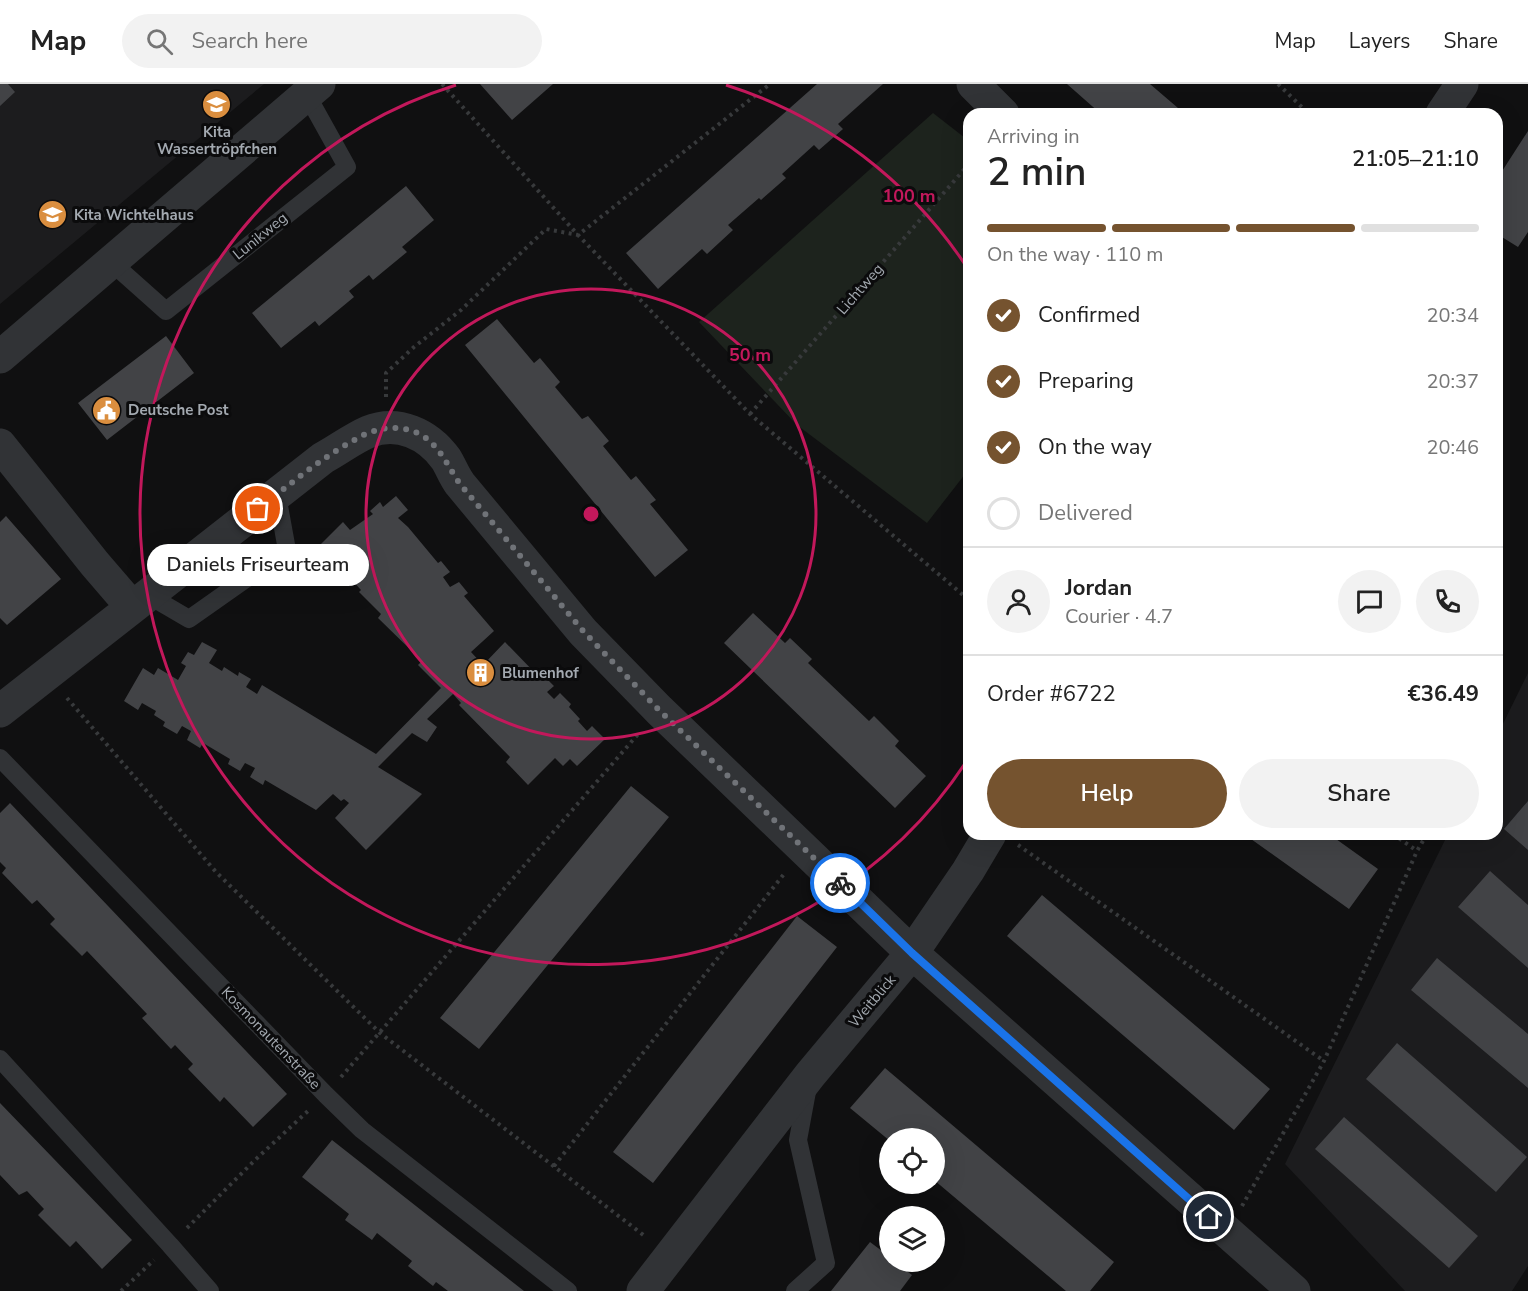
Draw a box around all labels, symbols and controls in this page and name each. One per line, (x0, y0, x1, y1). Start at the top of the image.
search box (122, 14, 542, 68)
text: Map (30, 22, 86, 60)
icon: search (143, 25, 176, 58)
text: Search here (191, 26, 308, 56)
text: Map (1274, 27, 1316, 55)
text: Layers (1349, 27, 1410, 55)
text: Share (1443, 27, 1498, 55)
school or university icon: Kita Wassertröpfchen (201, 89, 233, 121)
place label: Kita Wassertröpfchen (157, 122, 277, 159)
text: Arriving in (987, 123, 1080, 150)
text: 21:05–21:10 (1352, 144, 1479, 174)
text: 2 min (987, 146, 1086, 199)
text: 100 m (882, 184, 936, 208)
school or university icon: Kita Wichtelhaus (37, 199, 69, 231)
place label: Kita Wichtelhaus (74, 205, 194, 225)
street label: Lunikweg (228, 208, 292, 264)
text: On the way · 110 m (987, 241, 1163, 268)
street label: Lichtweg (832, 259, 888, 319)
icon: check (987, 299, 1020, 332)
text: Confirmed (1038, 300, 1140, 330)
text: 20:34 (1426, 302, 1479, 329)
text: 50 m (729, 343, 771, 367)
icon: check (987, 365, 1020, 398)
text: Preparing (1038, 366, 1134, 396)
text: 20:37 (1426, 368, 1479, 395)
public building icon: Deutsche Post (91, 394, 123, 426)
place label: Deutsche Post (128, 400, 229, 420)
icon: check (987, 431, 1020, 464)
text: On the way (1038, 432, 1152, 462)
text: 20:46 (1426, 434, 1479, 461)
pin (232, 483, 283, 534)
icon: bag (241, 492, 274, 525)
text: Delivered (1038, 498, 1133, 528)
centre of rings (581, 504, 601, 524)
callout: Daniels Friseurteam (147, 545, 369, 587)
text: Daniels Friseurteam (167, 551, 349, 578)
button: person (987, 570, 1050, 633)
button: chat (1338, 570, 1401, 633)
button: phone (1416, 570, 1479, 633)
text: Jordan (1065, 573, 1132, 603)
text: Courier · 4.7 (1065, 603, 1173, 630)
building icon: Blumenhof (465, 657, 497, 689)
place label: Blumenhof (502, 663, 579, 683)
text: Order #6722 (987, 679, 1116, 709)
text: €36.49 (1408, 679, 1479, 709)
button: Help (987, 759, 1227, 828)
button: Share (1239, 759, 1479, 828)
courier (810, 853, 870, 913)
icon: bike (824, 867, 857, 900)
street label: Weitblick (844, 970, 900, 1032)
street label: Kosmonautenstraße (217, 982, 325, 1094)
map controls (879, 1128, 945, 1272)
button: locate (879, 1128, 945, 1194)
pin (1183, 1191, 1234, 1242)
icon: home (1192, 1200, 1225, 1233)
button: layers (879, 1206, 945, 1272)

